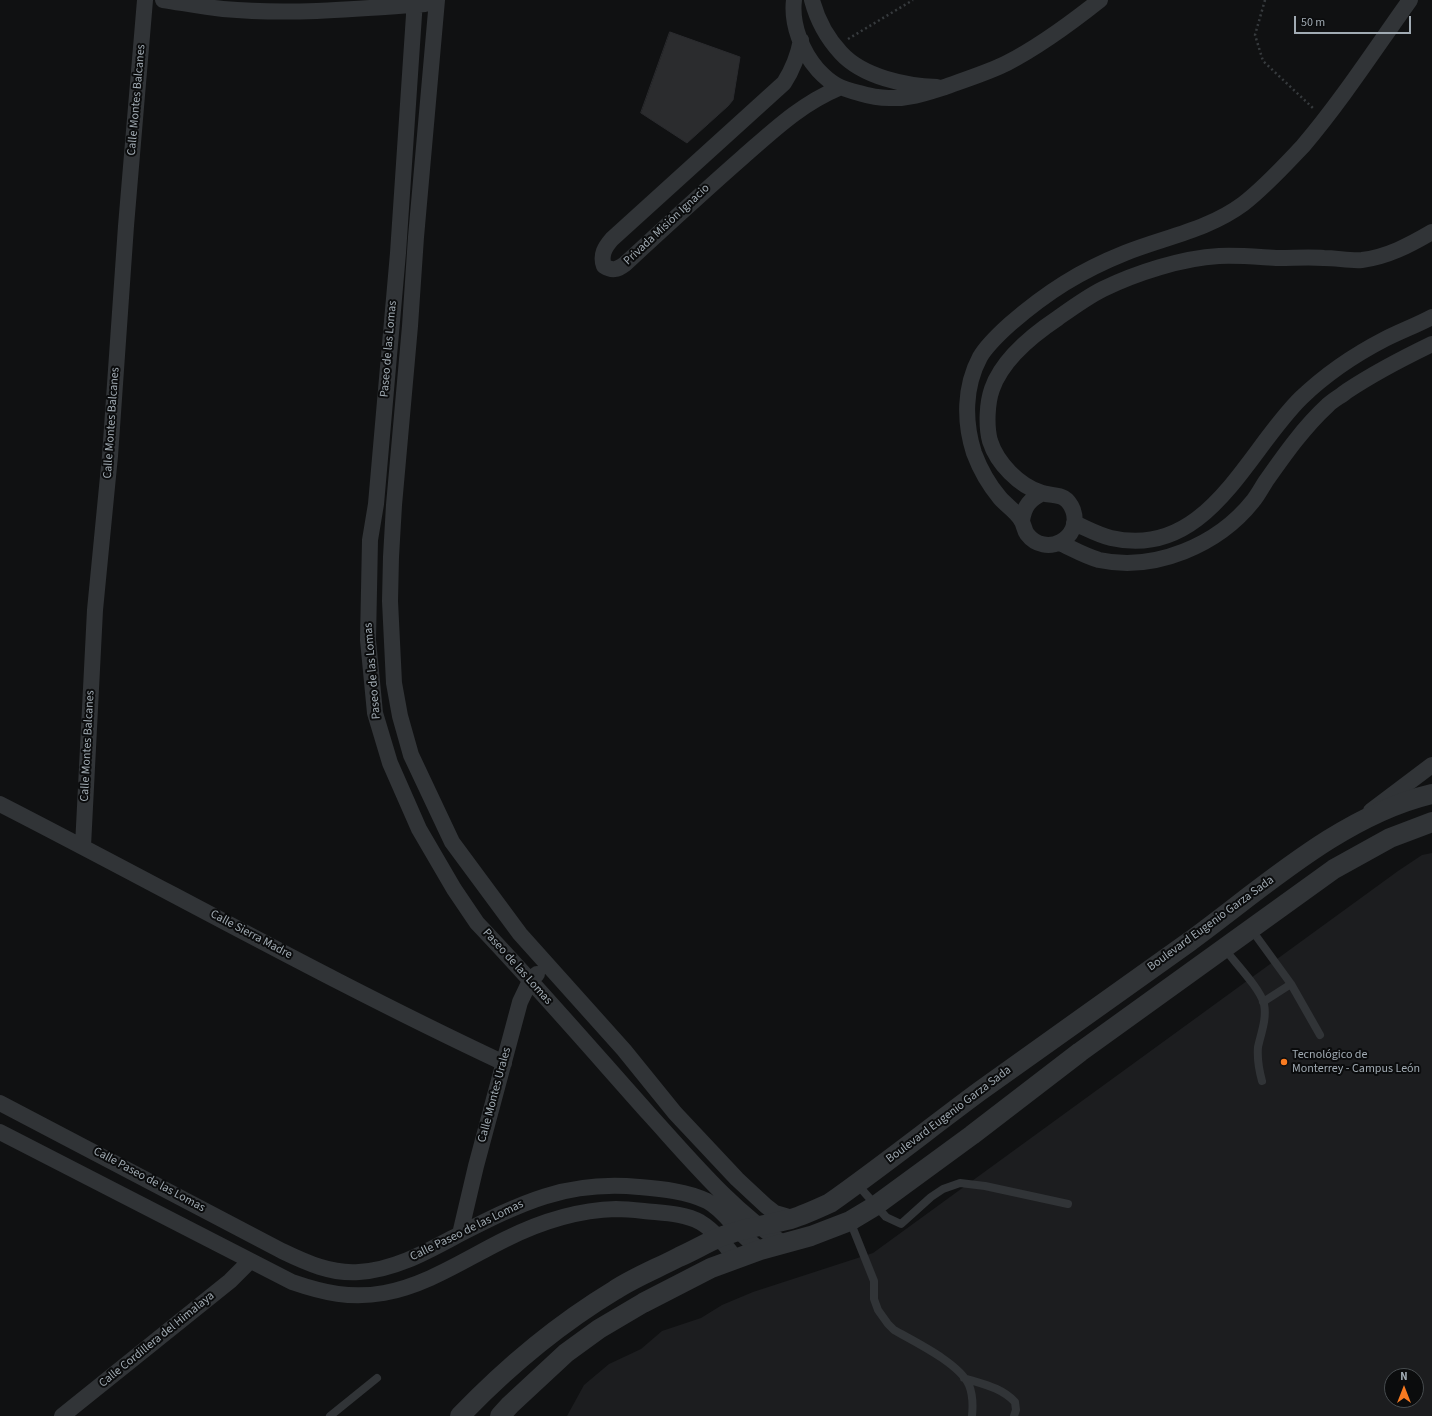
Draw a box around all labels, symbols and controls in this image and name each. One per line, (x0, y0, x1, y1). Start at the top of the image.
scale bar (1296, 8, 1413, 34)
text: 50 m (1301, 14, 1325, 31)
street label: Calle Montes Balcanes (125, 44, 149, 156)
street label: Privada Misión Ignacio (621, 181, 713, 269)
street label: Paseo de las Lomas (378, 300, 400, 398)
street label: Calle Montes Balcanes (101, 367, 123, 479)
street label: Paseo de las Lomas (362, 622, 384, 720)
street label: Calle Montes Balcanes (78, 690, 98, 802)
street label: Boulevard Eugenio Garza Sada (1145, 873, 1277, 975)
street label: Calle Sierra Madre (208, 907, 294, 963)
street label: Paseo de las Lomas (479, 926, 555, 1008)
street label: Calle Montes Urales (475, 1046, 515, 1144)
place label: Tecnológico de Monterrey - Campus León (1292, 1048, 1420, 1076)
marker: Tecnológico de Monterrey - Campus León (1279, 1057, 1289, 1067)
street label: Boulevard Eugenio Garza Sada (884, 1063, 1014, 1167)
street label: Calle Paseo de las Lomas (91, 1144, 207, 1216)
street label: Calle Paseo de las Lomas (408, 1197, 526, 1265)
street label: Calle Cordillera del Himalaya (96, 1289, 218, 1391)
north arrow (1384, 1368, 1424, 1408)
text: N (1400, 1369, 1408, 1384)

